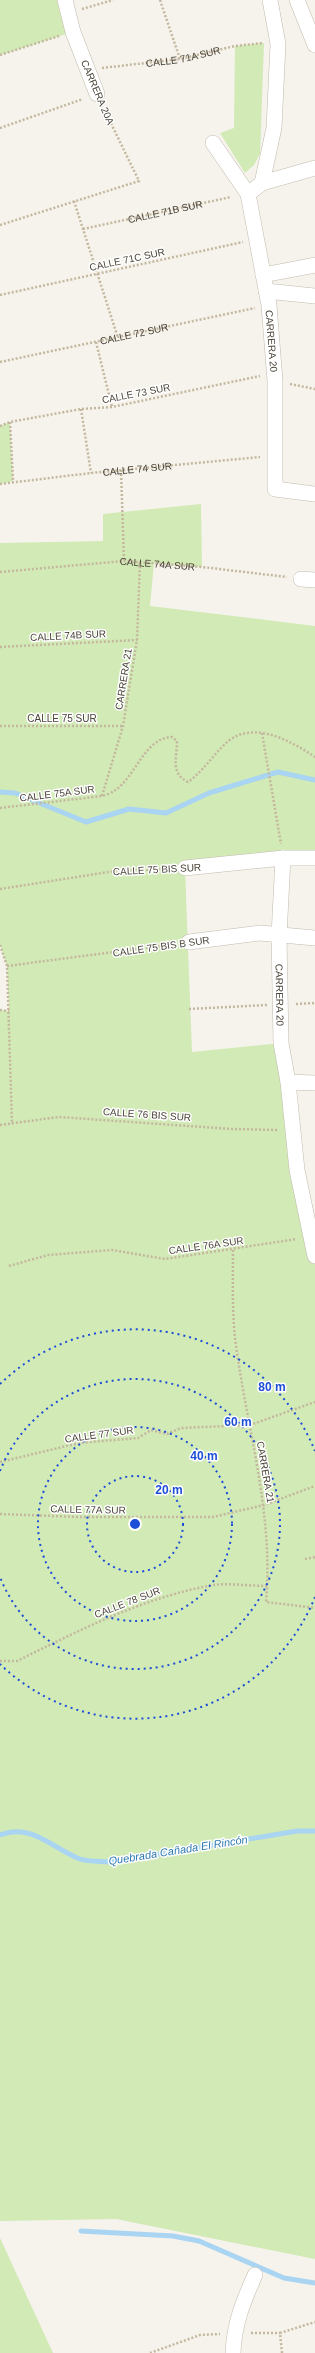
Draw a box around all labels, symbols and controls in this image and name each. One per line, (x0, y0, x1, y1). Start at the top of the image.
street label: CALLE 71A SUR (145, 45, 222, 69)
street label: CARRERA 20A (79, 58, 116, 126)
street label: CALLE 71B SUR (127, 198, 204, 225)
street label: CALLE 71C SUR (88, 246, 166, 273)
street label: CARRERA 20 (263, 310, 279, 373)
street label: CALLE 72 SUR (99, 322, 169, 347)
street label: CALLE 73 SUR (101, 381, 171, 406)
street label: CALLE 74 SUR (102, 460, 172, 478)
street label: CALLE 74A SUR (119, 556, 196, 572)
street label: CALLE 74B SUR (30, 628, 106, 643)
street label: CARRERA 21 (113, 647, 134, 711)
street label: CALLE 75 SUR (27, 713, 97, 724)
street label: CALLE 75A SUR (19, 783, 95, 804)
street label: CALLE 75 BIS SUR (113, 862, 201, 877)
street label: CALLE 75 BIS B SUR (112, 934, 210, 959)
street label: CARRERA 20 (274, 964, 286, 1027)
street label: CALLE 76 BIS SUR (103, 1106, 191, 1123)
street label: CALLE 76A SUR (168, 1235, 244, 1256)
text: 80 m (258, 1380, 286, 1394)
text: 60 m (224, 1415, 252, 1429)
street label: CALLE 77 SUR (64, 1424, 134, 1445)
street label: CARRERA 21 (255, 1440, 276, 1504)
text: 40 m (190, 1449, 218, 1463)
text: 20 m (155, 1483, 183, 1497)
street label: CALLE 77A SUR (50, 1503, 126, 1516)
centre of rings (128, 1517, 142, 1531)
street label: CALLE 78 SUR (93, 1585, 162, 1620)
water label: Quebrada Cañada El Rincón (108, 1833, 248, 1867)

